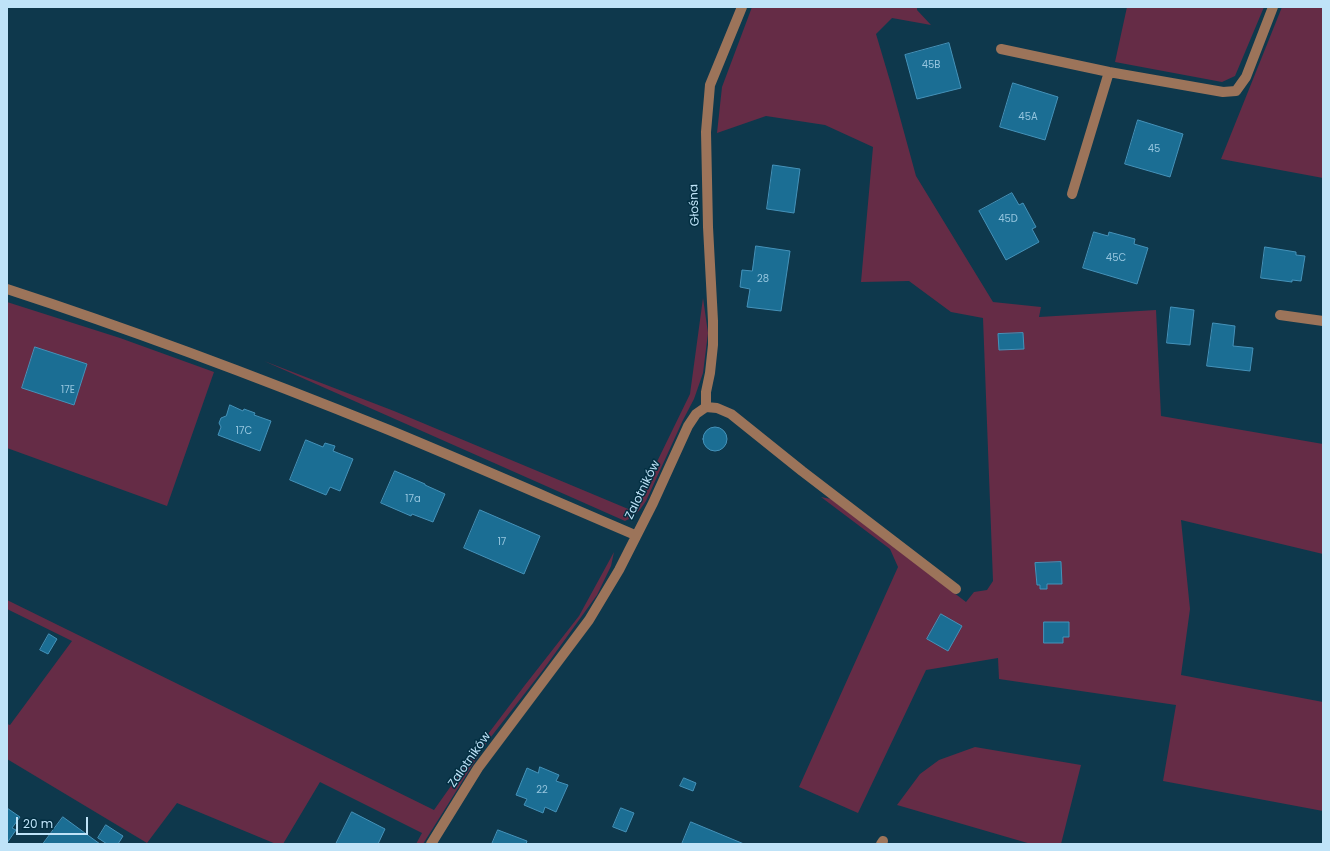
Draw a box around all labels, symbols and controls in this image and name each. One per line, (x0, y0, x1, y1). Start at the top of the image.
house number: 45B (922, 59, 940, 71)
house number: 45A (1018, 111, 1038, 123)
house number: 45 (1148, 143, 1160, 155)
street label: Głośna (687, 184, 703, 226)
house number: 45D (998, 213, 1018, 225)
house number: 45C (1106, 252, 1126, 264)
house number: 28 (757, 273, 769, 285)
house number: 17E (61, 384, 75, 396)
house number: 17C (236, 425, 252, 437)
street label: Zalotników (623, 458, 663, 522)
house number: 17a (405, 493, 421, 505)
house number: 17 (498, 536, 506, 548)
street label: Zalotników (446, 730, 494, 790)
house number: 22 (536, 784, 548, 796)
scale bar (18, 809, 90, 835)
text: 20 m (23, 815, 53, 832)

